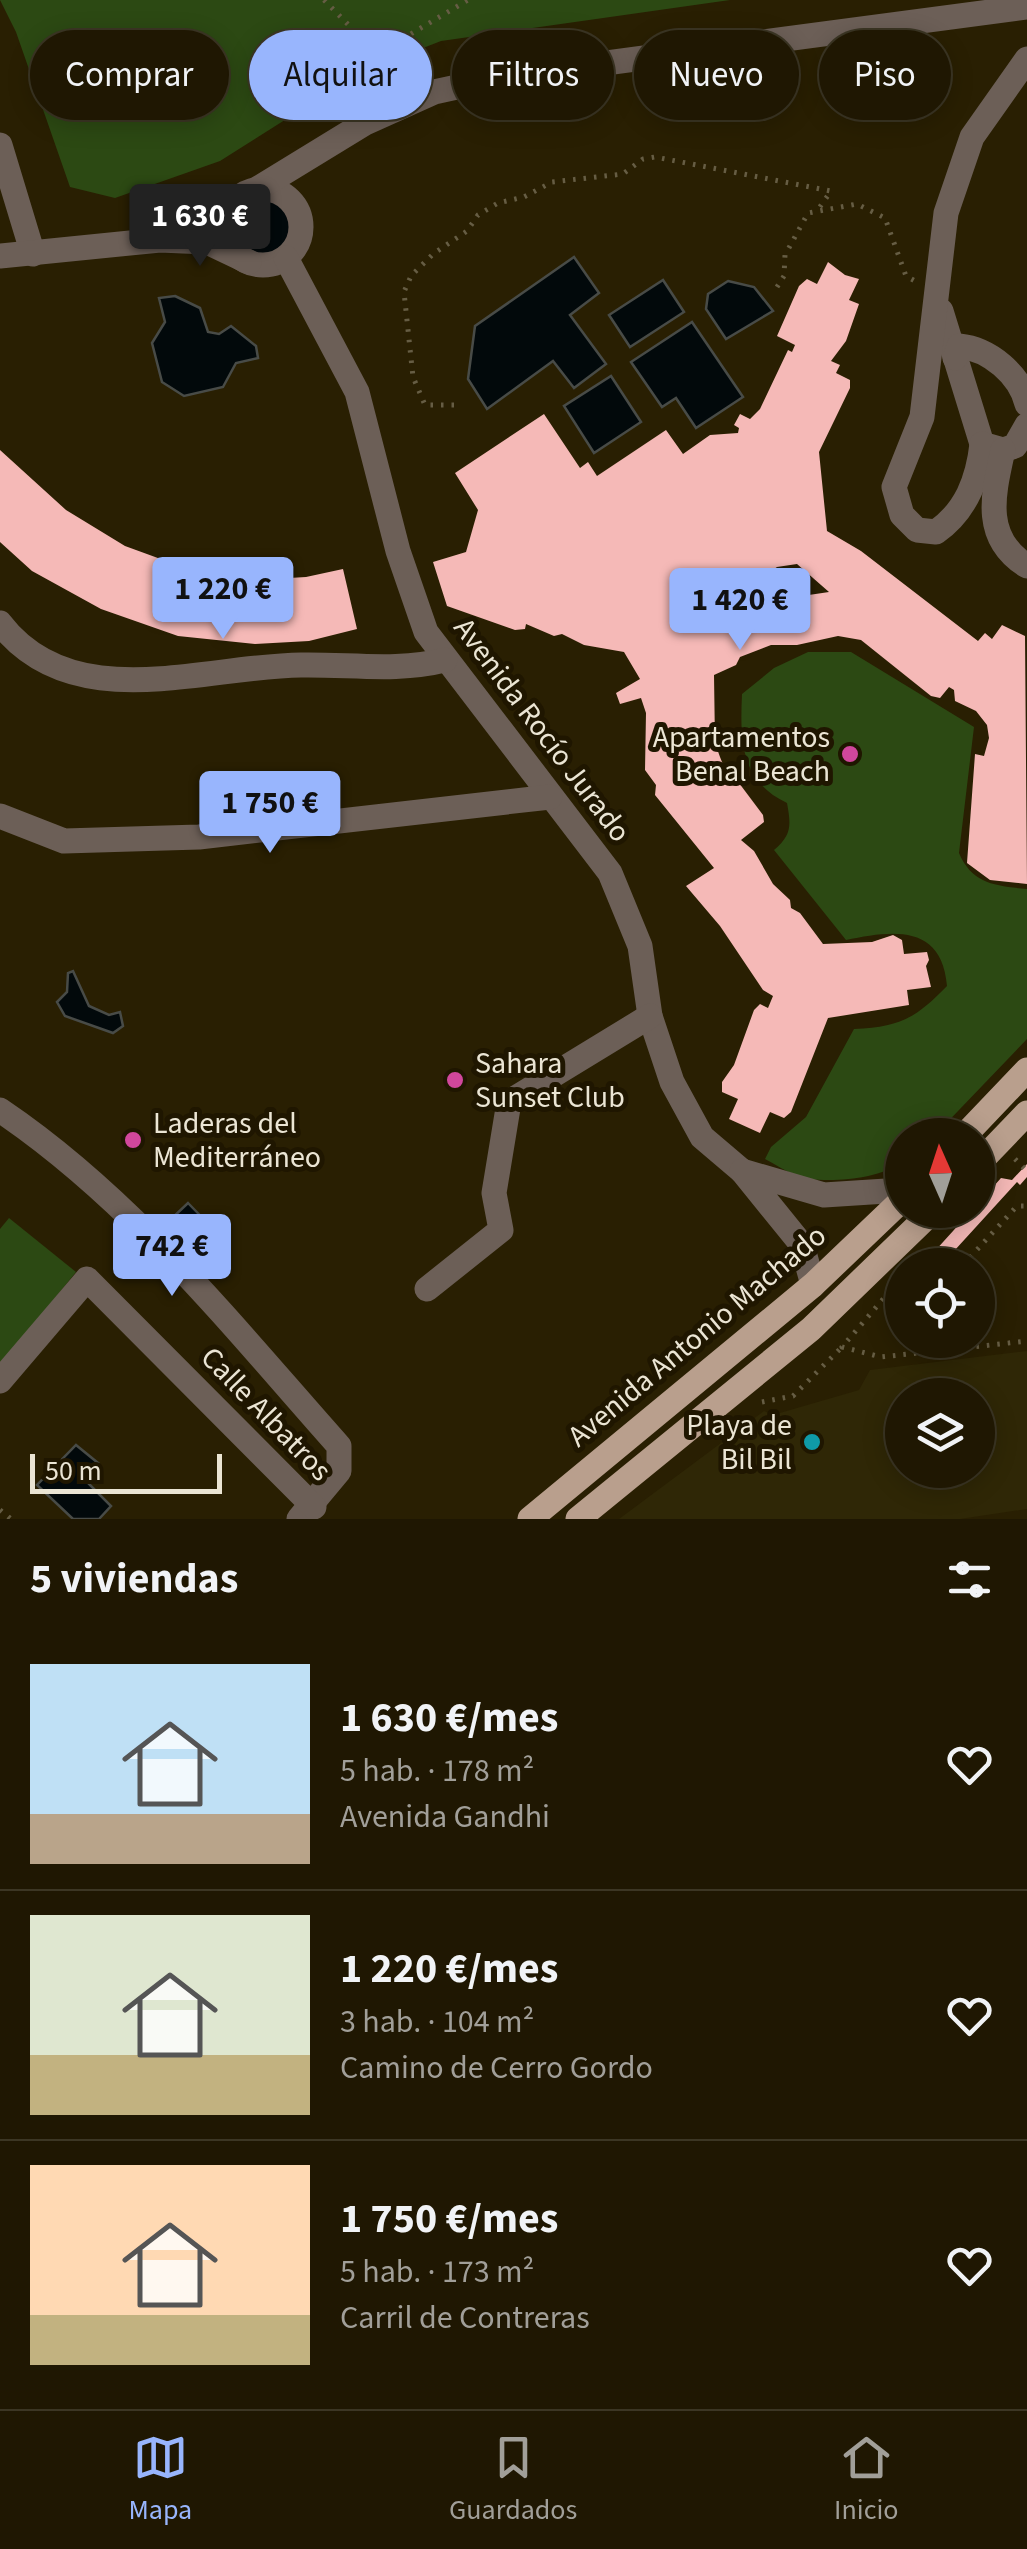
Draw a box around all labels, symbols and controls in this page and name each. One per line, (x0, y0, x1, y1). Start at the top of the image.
chip: Comprar (30, 30, 229, 120)
chip: Alquilar (249, 30, 432, 120)
chip: Filtros (452, 30, 614, 120)
chip: Nuevo (634, 30, 799, 120)
chip: Piso (819, 30, 951, 120)
pin: 1 630 € (108, 184, 292, 269)
text: 1 630 € (151, 193, 249, 239)
pin: 1 220 € (131, 557, 315, 642)
text: 1 220 € (174, 566, 272, 612)
pin: 1 420 € (648, 568, 832, 653)
text: 1 420 € (691, 577, 789, 623)
street label: Avenida Rocío Jurado (443, 609, 641, 851)
place label: Apartamentos Benal Beach (653, 716, 830, 793)
marker: Apartamentos Benal Beach (839, 743, 861, 765)
pin: 1 750 € (178, 771, 362, 856)
text: 1 750 € (221, 780, 319, 826)
place label: Sahara Sunset Club (475, 1042, 625, 1119)
marker: Sahara Sunset Club (444, 1069, 466, 1091)
place label: Laderas del Mediterráneo (153, 1102, 321, 1179)
north arrow (885, 1118, 995, 1228)
map controls (885, 1118, 995, 1488)
marker: Laderas del Mediterráneo (122, 1129, 144, 1151)
pin: 742 € (102, 1214, 242, 1299)
street label: Avenida Antonio Machado (558, 1215, 836, 1457)
text: 742 € (135, 1223, 209, 1269)
button: locate (885, 1248, 995, 1358)
street label: Calle Albatros (191, 1337, 341, 1491)
button: layers (885, 1378, 995, 1488)
place label: Playa de Bil Bil (686, 1404, 792, 1481)
marker: Playa de Bil Bil (801, 1431, 823, 1453)
scale bar (30, 1449, 222, 1494)
text: 50 m (45, 1451, 102, 1491)
text: 5 viviendas (30, 1549, 238, 1609)
icon: filters (942, 1552, 997, 1607)
text: 1 630 €/mes (340, 1688, 558, 1748)
icon: home (110, 1704, 230, 1824)
icon: heart (942, 1737, 997, 1792)
text: 5 hab. · 178 m² (340, 1748, 534, 1794)
text: Avenida Gandhi (340, 1794, 550, 1840)
text: 1 220 €/mes (340, 1939, 558, 1999)
icon: home (110, 1955, 230, 2075)
icon: heart (942, 1988, 997, 2043)
text: 3 hab. · 104 m² (340, 1999, 534, 2045)
text: Camino de Cerro Gordo (340, 2045, 653, 2091)
text: 1 750 €/mes (340, 2189, 558, 2249)
icon: home (110, 2205, 230, 2325)
icon: heart (942, 2238, 997, 2293)
text: 5 hab. · 173 m² (340, 2249, 534, 2295)
text: Carril de Contreras (340, 2295, 590, 2341)
tab: Mapa (128, 2430, 192, 2530)
tab: Guardados (449, 2430, 577, 2530)
tab: Inicio (834, 2430, 899, 2530)

